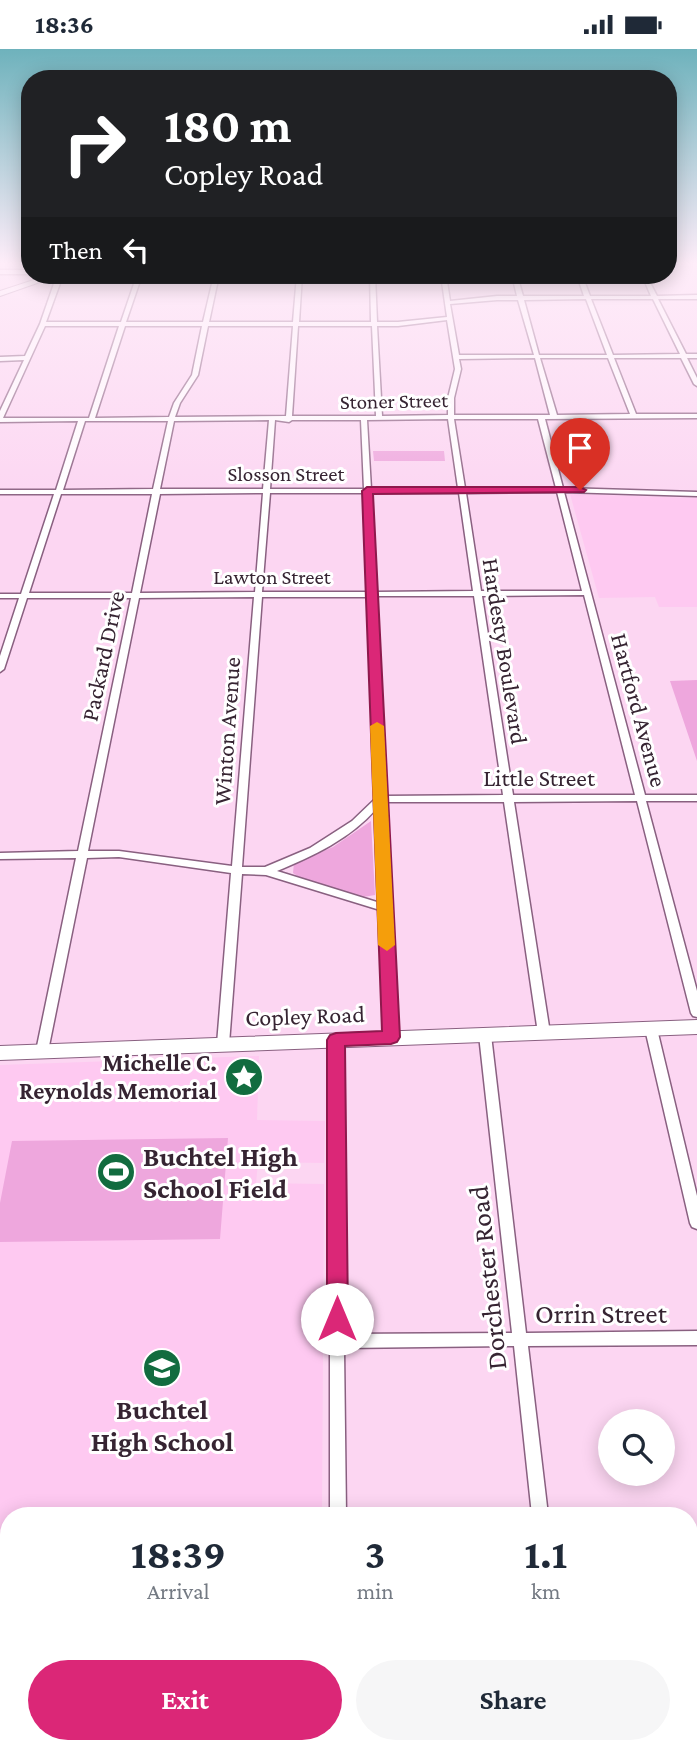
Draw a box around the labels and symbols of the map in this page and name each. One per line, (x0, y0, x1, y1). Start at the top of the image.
street label: Stoner Street (340, 388, 449, 414)
pin (550, 418, 610, 490)
street label: Slosson Street (227, 462, 346, 486)
street label: Hardesty Boulevard (477, 556, 534, 746)
street label: Lawton Street (213, 565, 332, 589)
street label: Packard Drive (76, 588, 129, 723)
street label: Hartford Avenue (606, 630, 673, 790)
street label: Winton Avenue (208, 656, 245, 806)
street label: Little Street (483, 764, 596, 791)
street label: Copley Road (245, 1000, 366, 1031)
place label: Michelle C. Reynolds Memorial (19, 1049, 217, 1104)
place icon: Michelle C. Reynolds Memorial (223, 1056, 265, 1098)
place label: Buchtel High School Field (143, 1141, 298, 1204)
sports icon: Buchtel High School Field (95, 1151, 137, 1193)
street label: Dorchester Road (462, 1184, 513, 1372)
position arrow (300, 1282, 374, 1356)
street label: Orrin Street (535, 1298, 668, 1329)
school or university icon: Buchtel High School (141, 1347, 183, 1389)
place label: Buchtel High School (91, 1394, 233, 1457)

